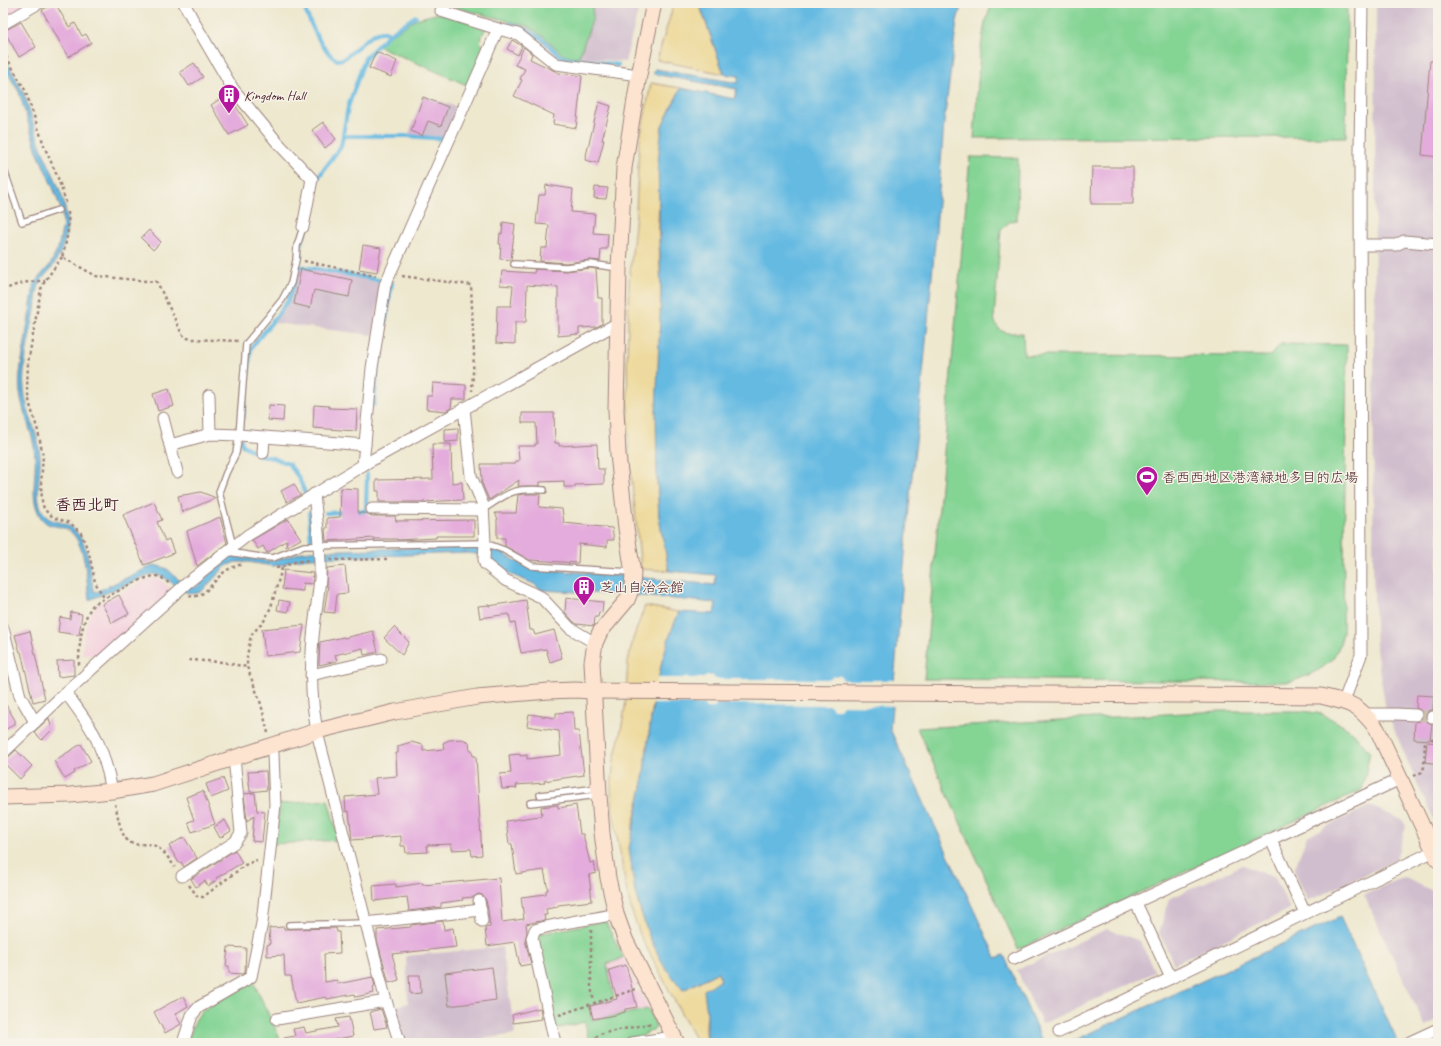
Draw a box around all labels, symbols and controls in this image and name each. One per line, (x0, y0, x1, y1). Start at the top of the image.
building icon: Kingdom Hall (216, 82, 242, 115)
place label: Kingdom Hall (244, 87, 308, 104)
sports icon: 香西西地区港湾緑地多目的広場 (1134, 464, 1160, 497)
place label: 香西西地区港湾緑地多目的広場 (1162, 469, 1358, 486)
district label: 香西北町 (55, 495, 119, 515)
building icon: 芝山自治会館 (571, 574, 597, 607)
place label: 芝山自治会館 (600, 579, 684, 596)

